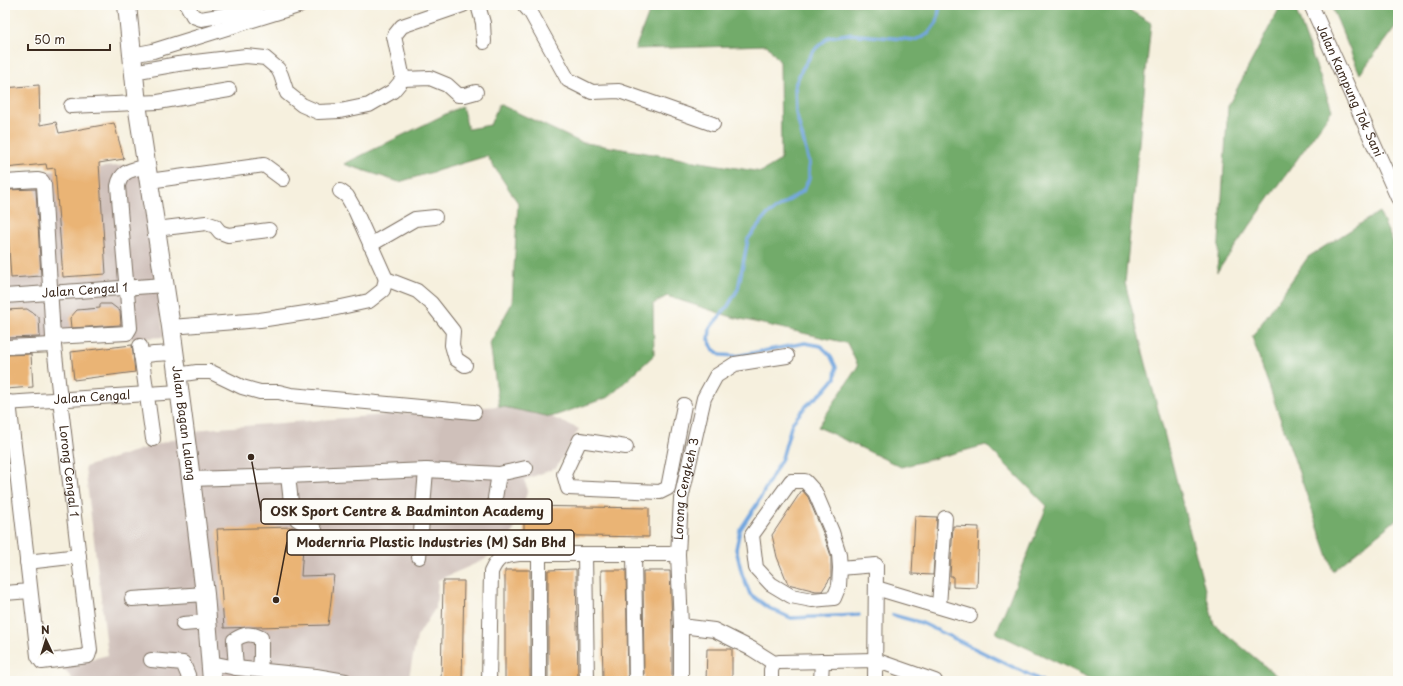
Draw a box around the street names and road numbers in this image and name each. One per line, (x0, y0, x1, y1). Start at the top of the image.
street label: Jalan Kampung Tok Sani (1313, 21, 1388, 160)
street label: Jalan Cengal 1 (41, 278, 128, 301)
street label: Jalan Bagan Lalang (168, 364, 201, 482)
street label: Jalan Cengal (53, 385, 131, 408)
street label: Lorong Cengal 1 (55, 424, 84, 518)
street label: Lorong Cengkeh 3 (669, 435, 703, 540)

